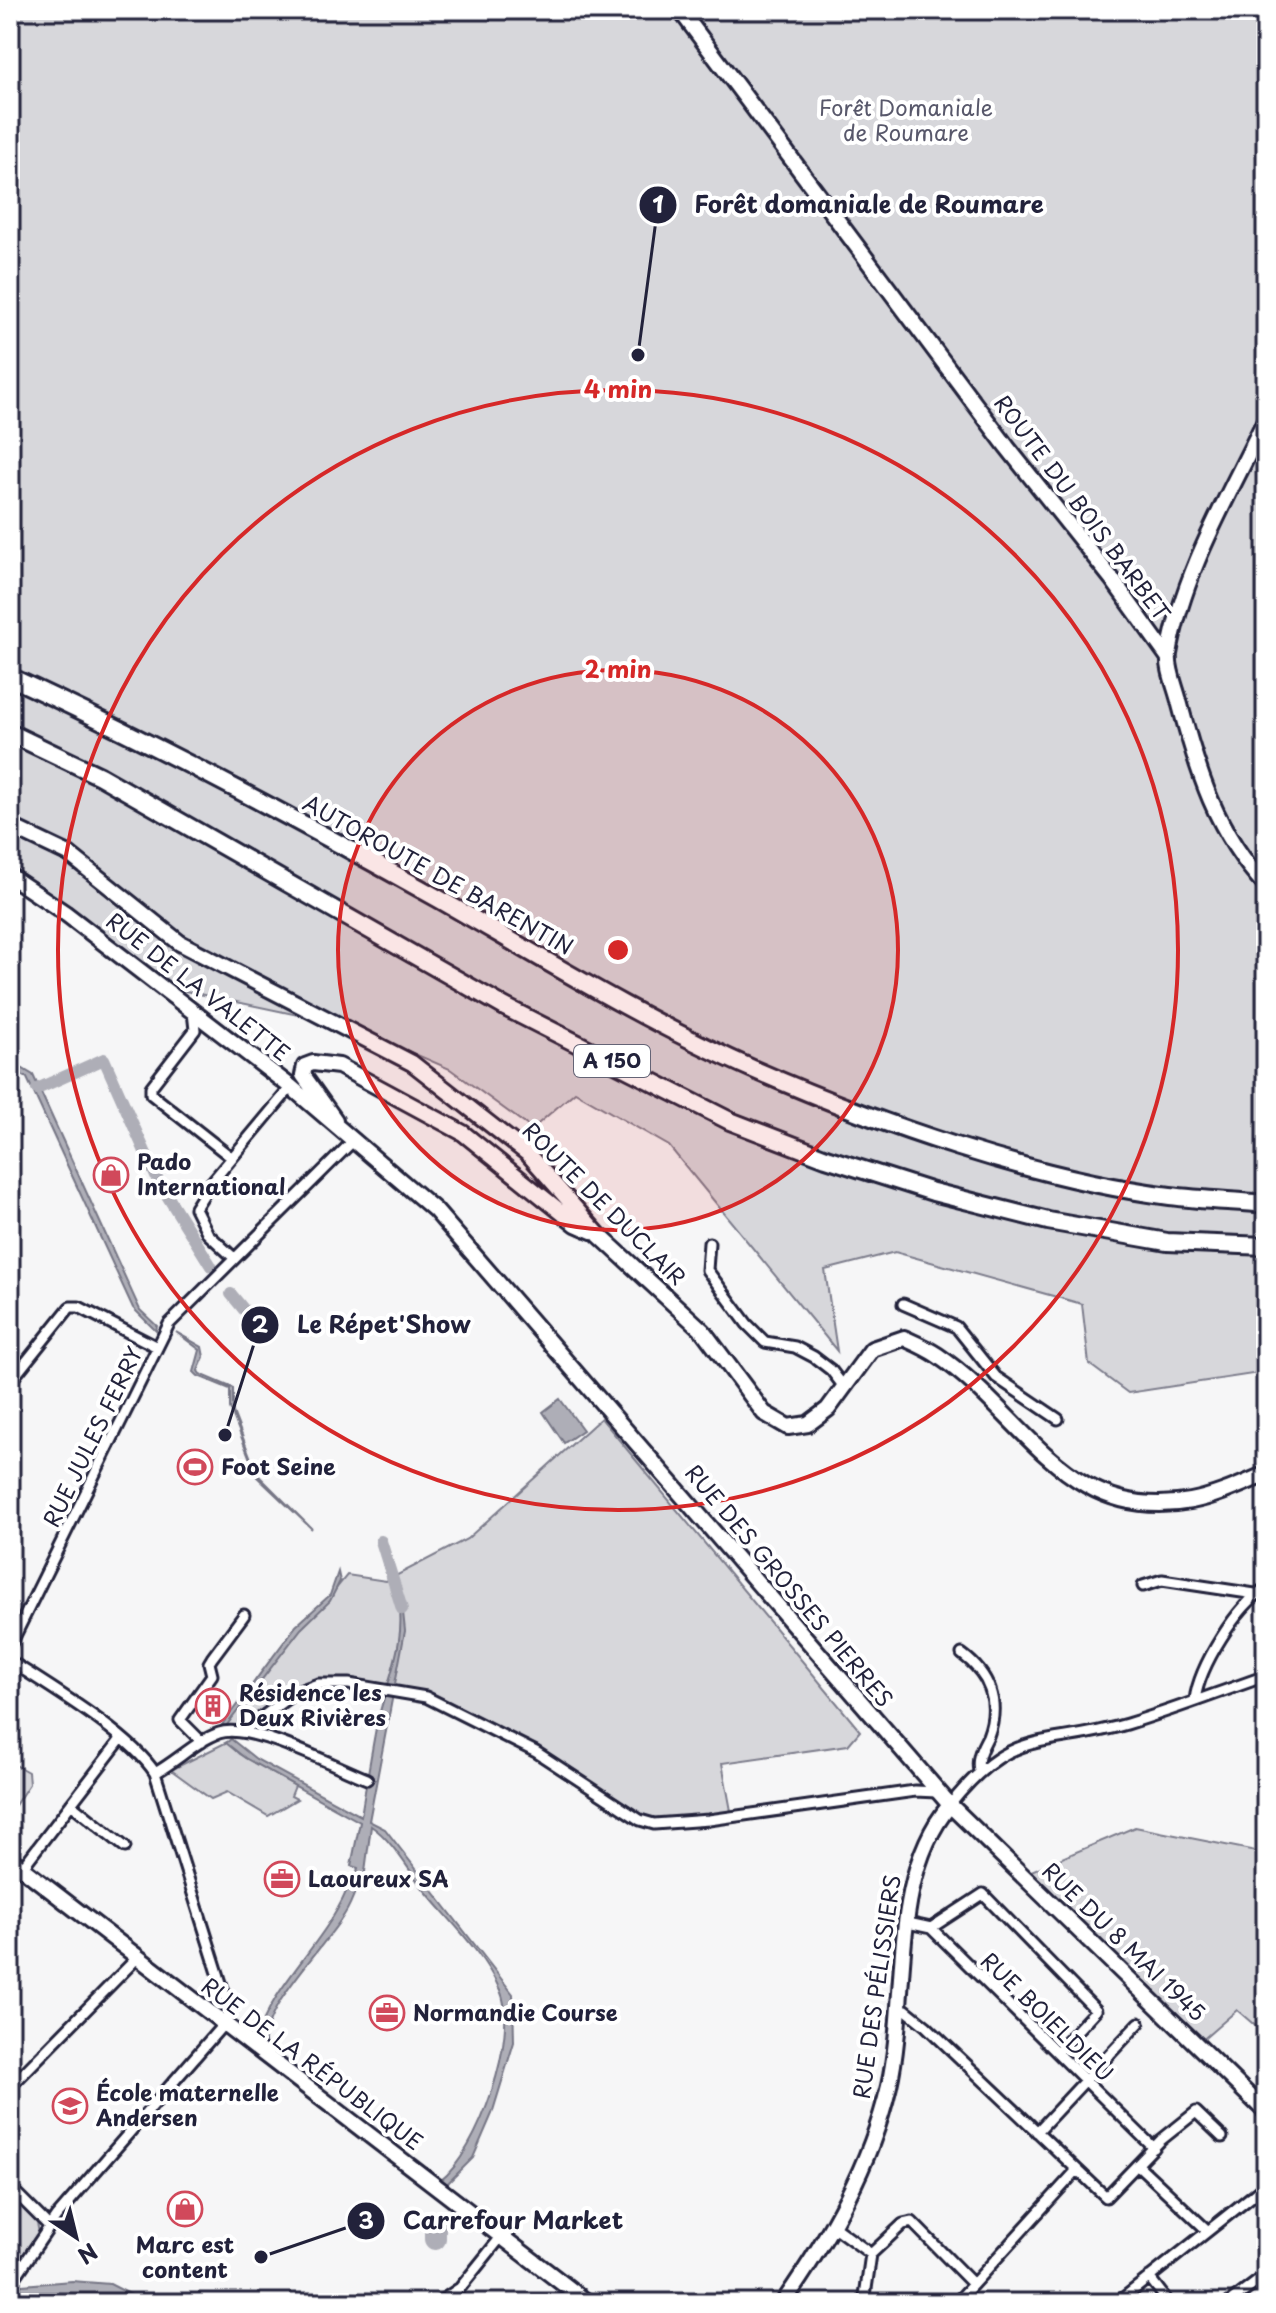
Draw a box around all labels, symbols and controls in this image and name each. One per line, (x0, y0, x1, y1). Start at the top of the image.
park label: Forêt Domaniale de Roumare (819, 90, 993, 148)
callout: Forêt domaniale de Roumare (638, 181, 1060, 229)
text: 1 (652, 185, 664, 221)
text: Forêt domaniale de Roumare (694, 185, 1044, 221)
text: 4 min (584, 370, 652, 406)
street label: ROUTE DU BOIS BARBET (987, 387, 1179, 627)
text: 2 min (584, 650, 652, 686)
street label: AUTOROUTE DE BARENTIN (298, 785, 580, 962)
street label: RUE DE LA VALETTE (100, 903, 298, 1068)
centre of rings (604, 936, 632, 964)
road number: A 150 (574, 1045, 650, 1077)
street label: ROUTE DE DUCLAIR (516, 1114, 694, 1292)
place label: Pado International (137, 1144, 285, 1202)
shop icon: Pado International (92, 1156, 130, 1194)
callout: Le Répet'Show (240, 1301, 489, 1349)
text: 2 (252, 1305, 269, 1341)
text: Le Répet'Show (297, 1305, 471, 1341)
street label: RUE JULES FERRY (34, 1341, 150, 1532)
sports icon: Foot Seine (176, 1448, 214, 1486)
place label: Foot Seine (221, 1449, 336, 1482)
street label: RUE DES GROSSES PIERRES (678, 1456, 902, 1714)
place label: Résidence les Deux Rivières (239, 1675, 386, 1733)
building icon: Résidence les Deux Rivières (194, 1687, 232, 1725)
street label: RUE DU 8 MAI 1945 (1036, 1854, 1214, 2028)
office icon: Laoureux SA (263, 1860, 301, 1898)
place label: Laoureux SA (308, 1861, 449, 1894)
street label: RUE DES PÉLISSIERS (843, 1873, 908, 2101)
street label: RUE BOIELDIEU (974, 1944, 1122, 2088)
street label: RUE DE LA RÉPUBLIQUE (195, 1969, 430, 2157)
office icon: Normandie Course (368, 1994, 406, 2032)
place label: Normandie Course (413, 1995, 618, 2028)
place label: École maternelle Andersen (95, 2075, 279, 2133)
school or university icon: École maternelle Andersen (51, 2087, 89, 2125)
shop icon: Marc est content (166, 2190, 204, 2228)
north arrow (36, 2197, 116, 2277)
callout: Carrefour Market (346, 2197, 639, 2245)
text: 3 (358, 2201, 374, 2237)
text: Carrefour Market (403, 2201, 623, 2237)
place label: Marc est content (136, 2227, 234, 2285)
text: N (72, 2236, 105, 2273)

